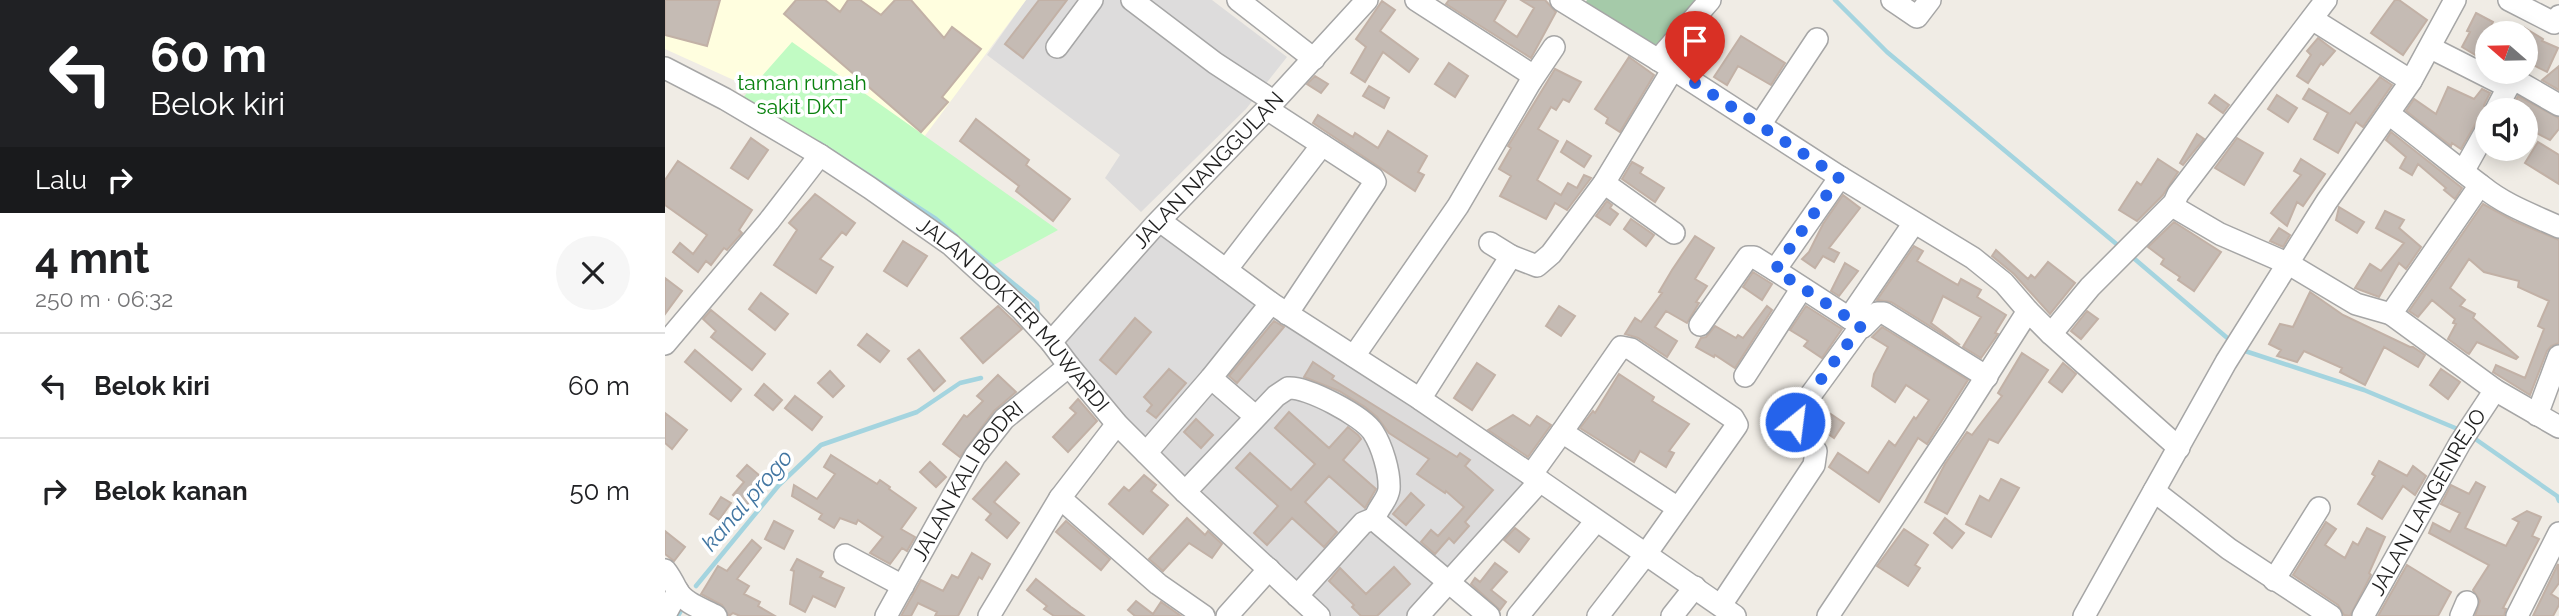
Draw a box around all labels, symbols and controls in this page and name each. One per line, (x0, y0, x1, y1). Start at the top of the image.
pin (1665, 11, 1725, 83)
north arrow (2475, 21, 2537, 84)
map controls (2475, 21, 2538, 161)
icon: arrive (1676, 22, 1714, 60)
text: 60 m (150, 26, 267, 83)
icon: left (35, 28, 126, 119)
park label: taman rumah sakit DKT (737, 70, 867, 119)
text: Belok kiri (150, 85, 285, 122)
street label: JALAN NANGGULAN (1127, 86, 1289, 253)
button: sound (2475, 98, 2538, 161)
icon: right (101, 161, 139, 199)
text: Lalu (35, 165, 87, 195)
street label: JALAN DOKTER MUWARDI (912, 212, 1115, 417)
text: 4 mnt (35, 234, 150, 283)
button: close (556, 236, 630, 310)
text: 250 m · 06:32 (35, 285, 173, 312)
icon: left (35, 367, 73, 405)
text: Belok kiri (94, 371, 210, 401)
text: 60 m (568, 371, 630, 401)
position arrow (1758, 385, 1832, 459)
street label: JALAN KALI BODRI (906, 396, 1028, 565)
street label: JALAN LANGENREJO (2364, 404, 2491, 600)
water label: kanal progo (695, 444, 798, 556)
icon: right (35, 472, 73, 510)
text: Belok kanan (94, 476, 248, 506)
text: 50 m (569, 476, 630, 506)

